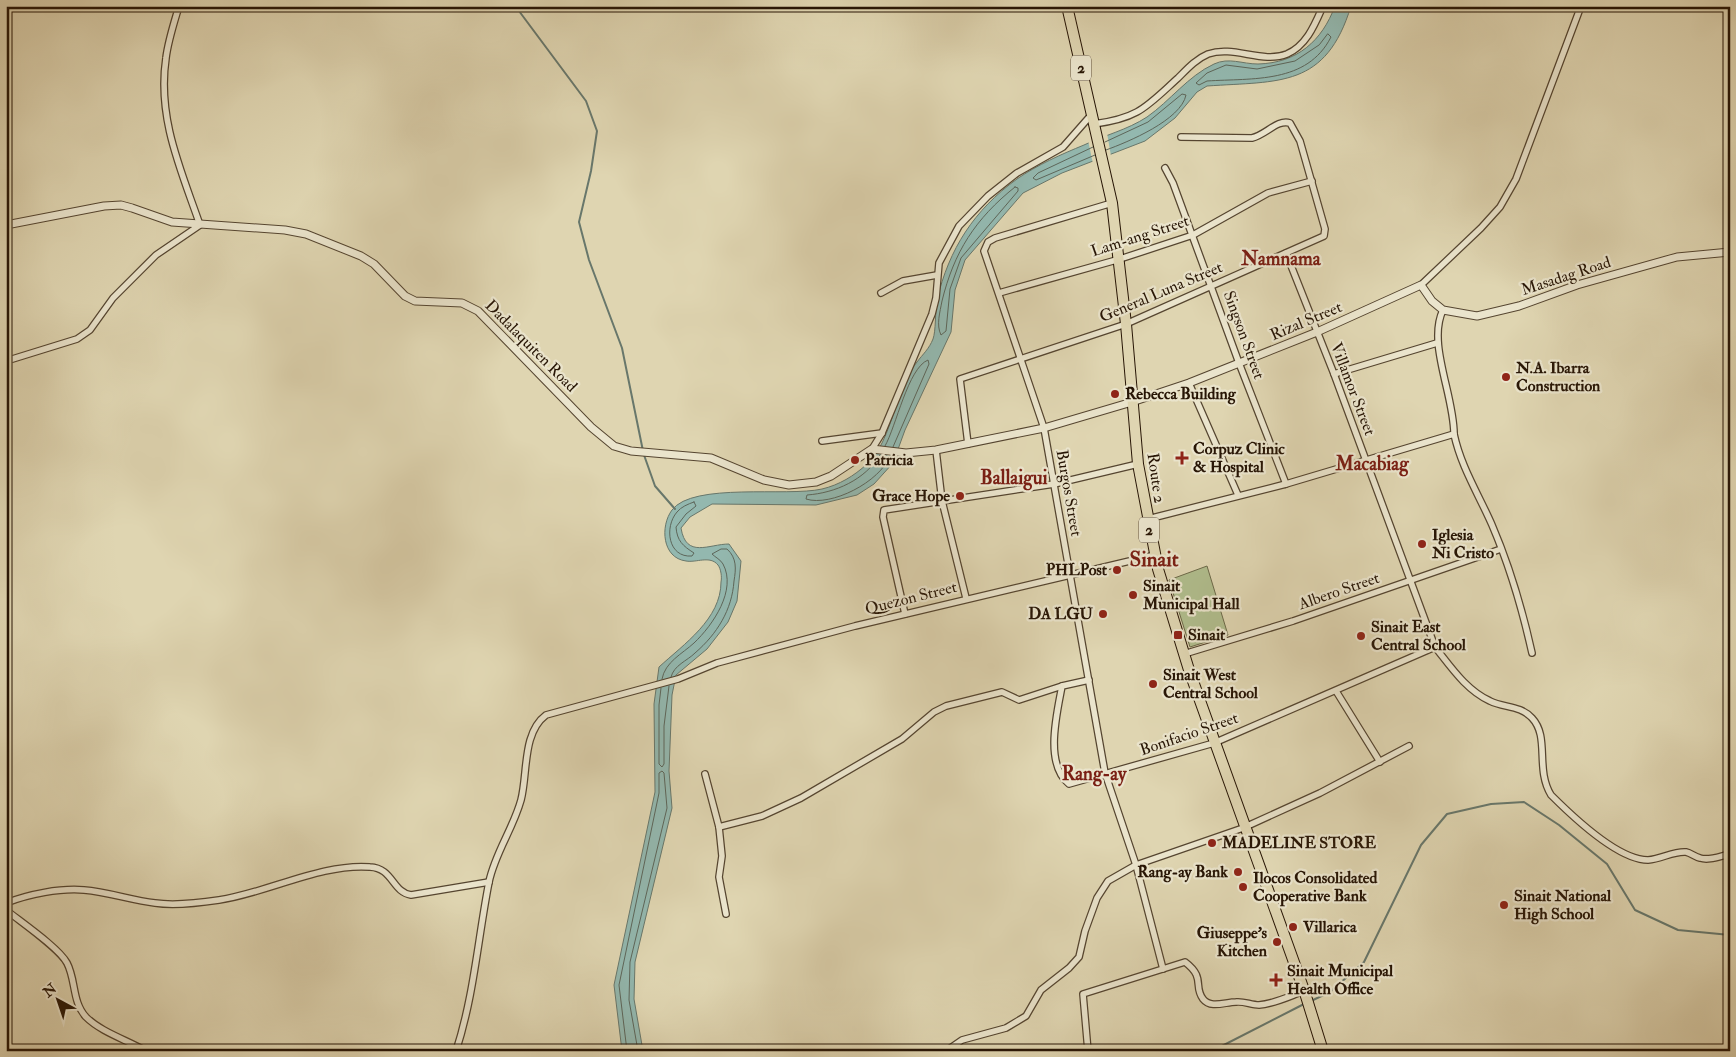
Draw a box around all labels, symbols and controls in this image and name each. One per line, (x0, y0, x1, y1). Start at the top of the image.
road number: 2 (1071, 56, 1091, 80)
street label: Lam-ang Street (1088, 211, 1192, 261)
district label: Namnama (1240, 247, 1322, 271)
street label: Masadag Road (1519, 252, 1614, 300)
street label: General Luna Street (1096, 257, 1226, 327)
street label: Singson Street (1219, 288, 1269, 382)
street label: Dadalaquiten Road (481, 296, 581, 396)
street label: Rizal Street (1267, 297, 1345, 345)
street label: Villamor Street (1326, 340, 1380, 438)
place label: N.A. Ibarra Construction (1515, 358, 1601, 396)
marker: N.A. Ibarra Construction (1500, 371, 1512, 383)
place label: Rebecca Building (1125, 384, 1237, 405)
marker: Rebecca Building (1109, 388, 1121, 400)
place label: Corpuz Clinic & Hospital (1193, 439, 1285, 478)
street label: Burgos Street (1052, 448, 1086, 538)
place label: Patricia (865, 450, 914, 470)
marker: Corpuz Clinic & Hospital (1175, 451, 1189, 465)
street label: Route 2 (1143, 452, 1169, 504)
district label: Macabiag (1334, 452, 1409, 477)
marker: Patricia (849, 454, 861, 466)
district label: Ballaigui (980, 466, 1048, 491)
place label: Grace Hope (872, 486, 950, 507)
marker: Grace Hope (954, 490, 966, 502)
road number: 2 (1139, 518, 1159, 542)
place label: Iglesia Ni Cristo (1431, 525, 1494, 563)
marker: Iglesia Ni Cristo (1416, 538, 1428, 550)
district label: Sinait (1130, 546, 1179, 573)
place label: PHLPost (1046, 560, 1108, 580)
marker: PHLPost (1111, 564, 1123, 576)
street label: Albero Street (1295, 568, 1382, 614)
place label: Sinait Municipal Hall (1142, 576, 1241, 615)
street label: Quezon Street (863, 577, 959, 619)
marker: Sinait Municipal Hall (1127, 589, 1139, 601)
place label: DA LGU (1028, 604, 1094, 624)
marker: DA LGU (1097, 608, 1109, 620)
place label: Sinait East Central School (1371, 617, 1467, 655)
place label: Sinait (1188, 625, 1226, 645)
marker: Sinait (1172, 629, 1184, 641)
marker: Sinait East Central School (1355, 630, 1367, 642)
place label: Sinait West Central School (1163, 665, 1259, 703)
marker: Sinait West Central School (1147, 678, 1159, 690)
street label: Bonifacio Street (1137, 708, 1241, 760)
district label: Rang-ay (1062, 762, 1127, 787)
place label: MADELINE STORE (1221, 833, 1376, 853)
marker: MADELINE STORE (1206, 837, 1218, 849)
place label: Rang-ay Bank (1137, 862, 1228, 883)
marker: Rang-ay Bank (1232, 866, 1244, 878)
place label: Ilocos Consolidated Cooperative Bank (1253, 868, 1378, 907)
marker: Ilocos Consolidated Cooperative Bank (1237, 881, 1249, 893)
place label: Sinait National High School (1514, 886, 1612, 925)
marker: Sinait National High School (1498, 899, 1510, 911)
place label: Villarica (1302, 917, 1357, 937)
marker: Villarica (1287, 921, 1299, 933)
place label: Giuseppe’s Kitchen (1197, 923, 1268, 961)
marker: Giuseppe’s Kitchen (1271, 936, 1283, 948)
place label: Sinait Municipal Health Office (1287, 961, 1394, 999)
marker: Sinait Municipal Health Office (1269, 973, 1283, 987)
north arrow (32, 974, 82, 1024)
text: N (39, 980, 61, 1002)

